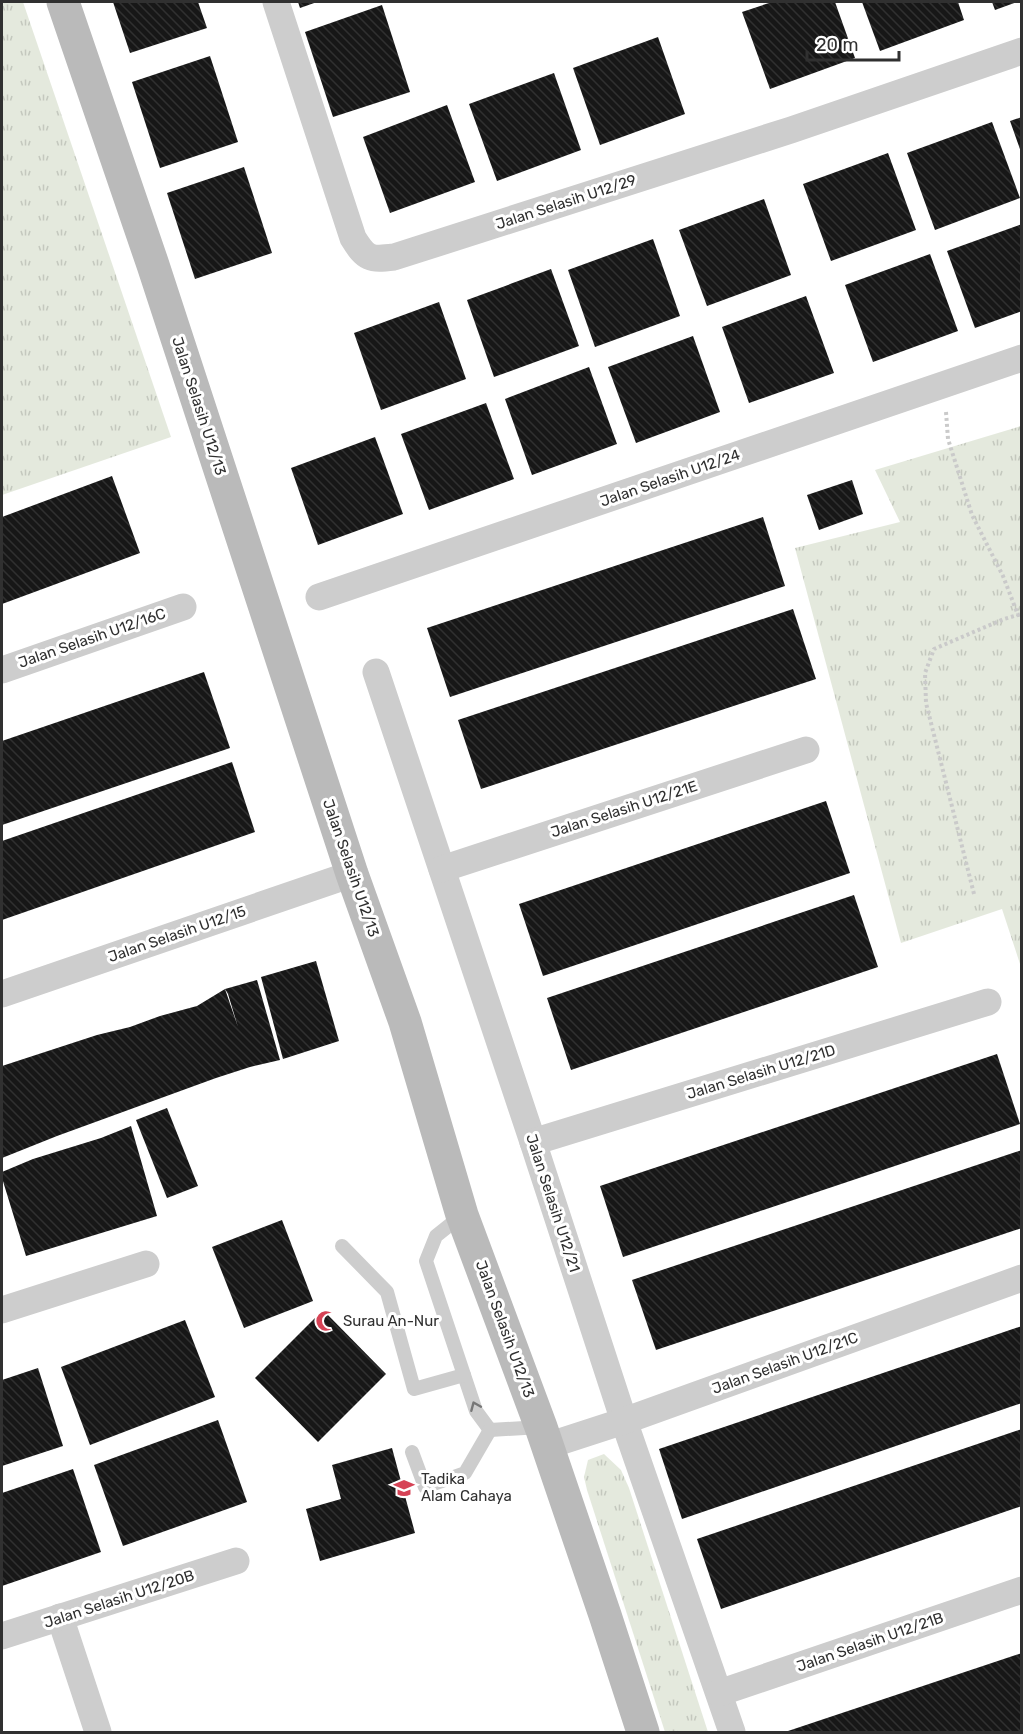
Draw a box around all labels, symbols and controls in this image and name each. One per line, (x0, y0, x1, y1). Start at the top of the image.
scale bar (807, 24, 898, 62)
text: 20 m (816, 34, 858, 56)
street label: Jalan Selasih U12/29 (493, 171, 639, 233)
street label: Jalan Selasih U12/13 (168, 334, 230, 478)
street label: Jalan Selasih U12/24 (598, 446, 742, 510)
street label: Jalan Selasih U12/16C (16, 604, 168, 672)
street label: Jalan Selasih U12/21E (548, 777, 700, 841)
street label: Jalan Selasih U12/13 (319, 797, 383, 939)
street label: Jalan Selasih U12/15 (106, 902, 248, 966)
street label: Jalan Selasih U12/21D (684, 1041, 838, 1103)
street label: Jalan Selasih U12/21 (522, 1132, 584, 1274)
street label: Jalan Selasih U12/13 (472, 1258, 538, 1400)
mosque icon: Surau An-Nur (314, 1309, 338, 1333)
place label: Surau An-Nur (343, 1312, 439, 1330)
street label: Jalan Selasih U12/21C (709, 1328, 861, 1398)
one-way arrow (470, 1402, 482, 1413)
place label: Tadika Alam Cahaya (421, 1470, 512, 1505)
school or university icon: Tadika Alam Cahaya (392, 1476, 416, 1500)
street label: Jalan Selasih U12/20B (41, 1566, 197, 1632)
street label: Jalan Selasih U12/21B (794, 1608, 946, 1676)

